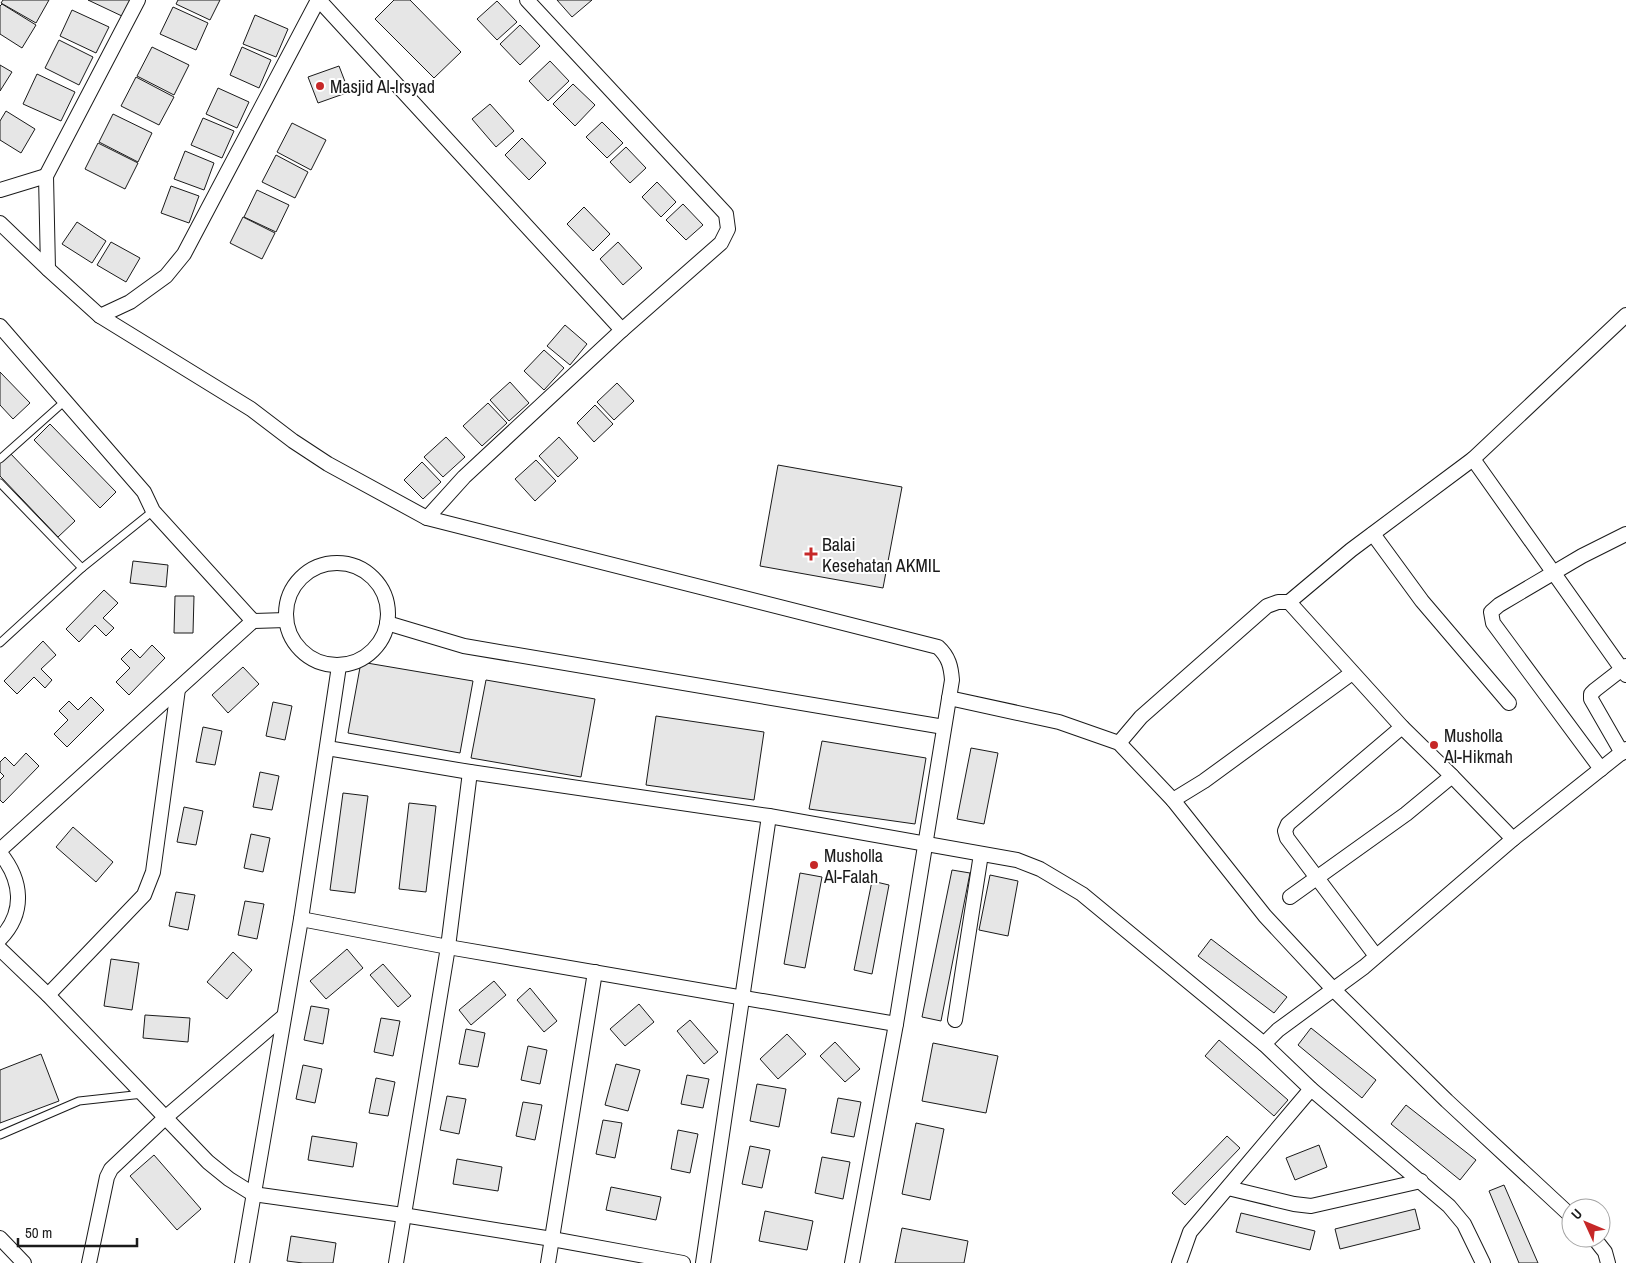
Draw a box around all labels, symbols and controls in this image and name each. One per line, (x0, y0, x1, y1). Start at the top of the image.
place label: Masjid Al-Irsyad (330, 74, 435, 99)
marker: Masjid Al-Irsyad (314, 80, 326, 92)
place label: Balai Kesehatan AKMIL (822, 532, 940, 578)
marker: Balai Kesehatan AKMIL (804, 547, 818, 561)
place label: Musholla Al-Hikmah (1443, 723, 1513, 769)
marker: Musholla Al-Hikmah (1428, 739, 1440, 751)
place label: Musholla Al-Falah (823, 843, 883, 889)
marker: Musholla Al-Falah (808, 859, 820, 871)
north arrow (1561, 1198, 1611, 1248)
text: U (1567, 1205, 1586, 1223)
scale bar (18, 1216, 136, 1248)
text: 50 m (25, 1222, 52, 1243)

